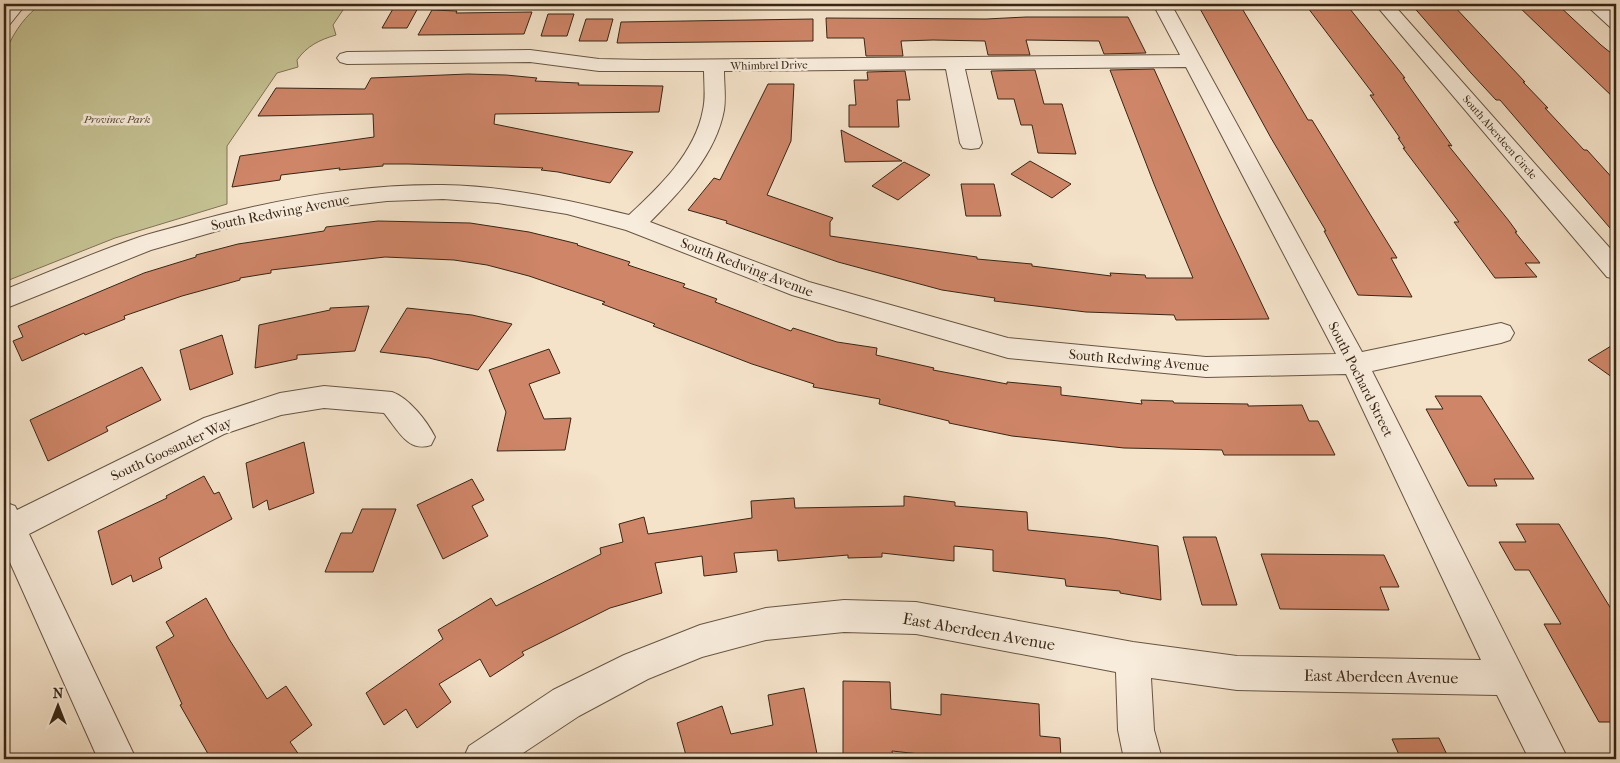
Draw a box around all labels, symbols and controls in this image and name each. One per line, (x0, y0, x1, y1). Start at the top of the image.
street label: Whimbrel Drive (729, 58, 808, 73)
street label: South Aberdeen Circle (1460, 93, 1540, 182)
park label: Province Park (83, 113, 150, 126)
street label: South Redwing Avenue (209, 191, 351, 234)
street label: South Redwing Avenue (678, 234, 816, 301)
street label: South Pochard Street (1324, 319, 1397, 440)
street label: South Redwing Avenue (1068, 346, 1210, 375)
street label: South Goosander Way (108, 414, 235, 485)
street label: East Aberdeen Avenue (901, 609, 1057, 654)
street label: East Aberdeen Avenue (1304, 666, 1458, 687)
north arrow (32, 680, 82, 730)
text: N (53, 685, 64, 702)

